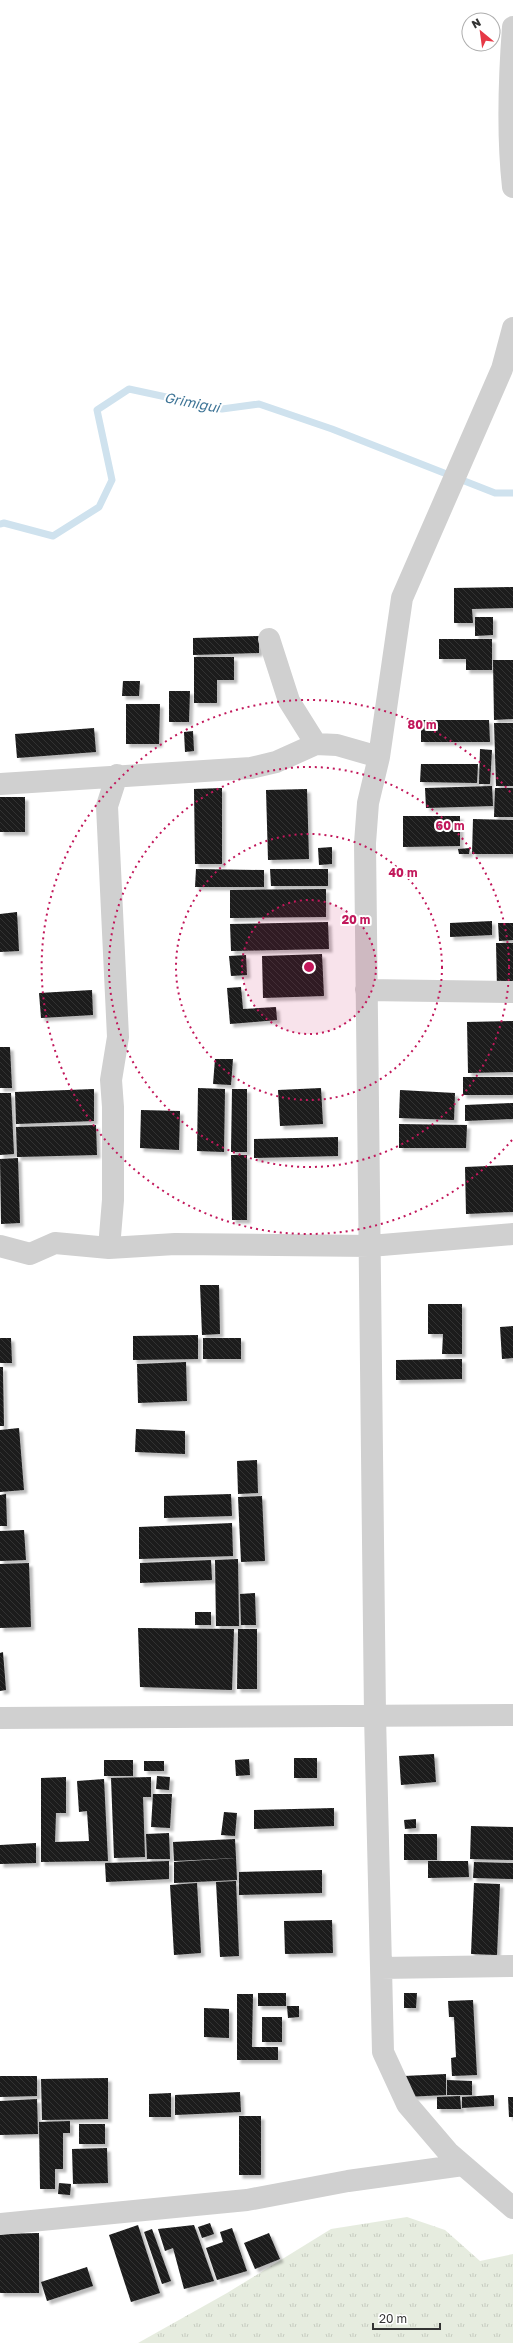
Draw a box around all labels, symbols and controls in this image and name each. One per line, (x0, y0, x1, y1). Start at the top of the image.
north arrow (461, 12, 501, 52)
text: N (469, 15, 483, 31)
water label: Grimigui (163, 388, 223, 416)
text: 80 m (408, 717, 436, 732)
text: 60 m (436, 818, 464, 833)
text: 40 m (389, 865, 417, 880)
text: 20 m (342, 912, 370, 927)
centre of rings (302, 960, 316, 974)
scale bar (373, 2305, 440, 2331)
text: 20 m (379, 2311, 407, 2326)

